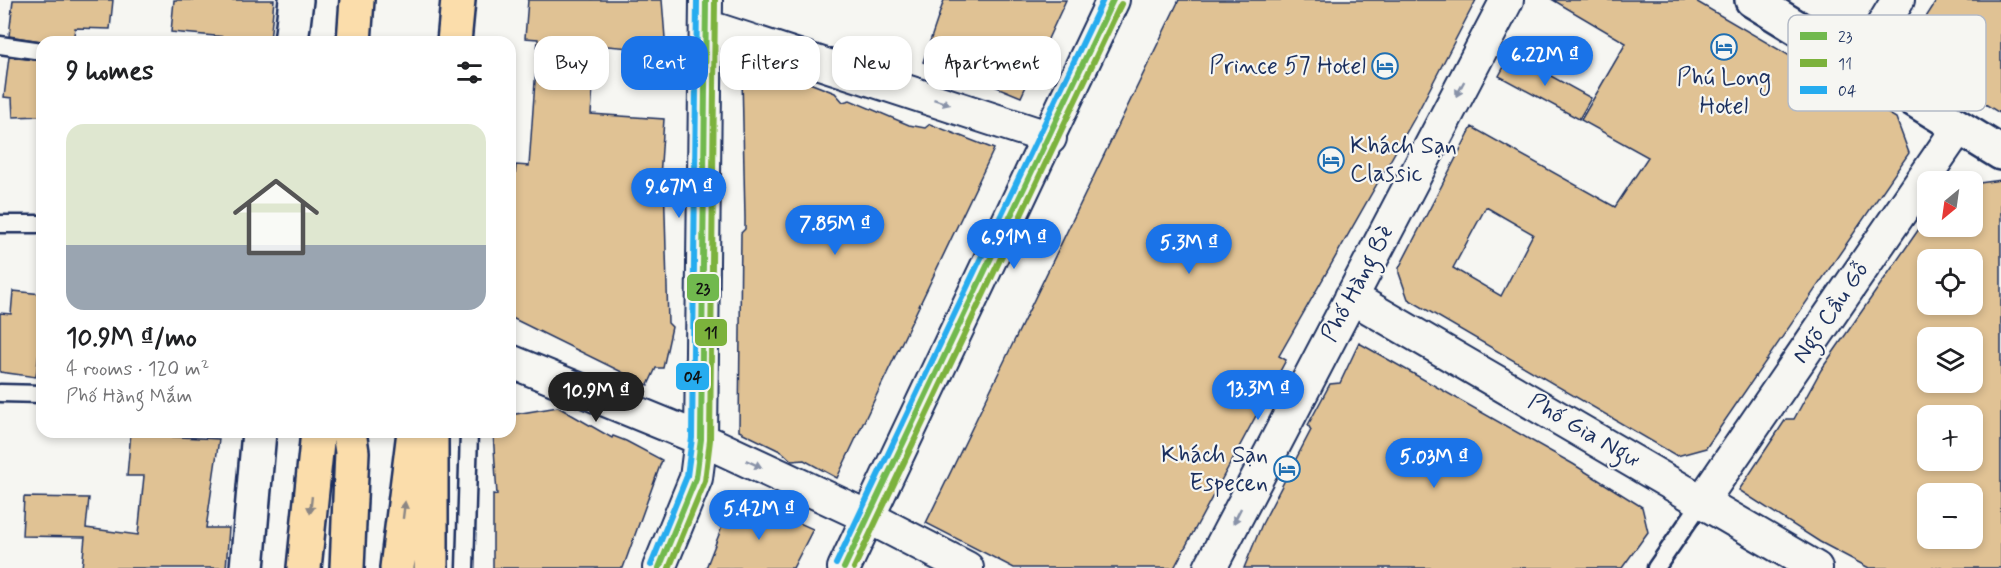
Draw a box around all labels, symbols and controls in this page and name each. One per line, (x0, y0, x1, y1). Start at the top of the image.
legend (1788, 15, 1986, 111)
text: 23 (1838, 27, 1853, 48)
hotel icon: Phú Long Hotel (1709, 32, 1739, 62)
chip: Buy (534, 36, 609, 90)
chip: Rent (621, 36, 708, 90)
chip: Filters (720, 36, 820, 90)
chip: New (832, 36, 912, 90)
chip: Apartment (924, 36, 1061, 90)
pin: 6.22M ₫ (1490, 36, 1600, 87)
text: 6.22M ₫ (1511, 42, 1579, 69)
place label: Prince 57 Hotel (1209, 51, 1366, 82)
hotel icon: Prince 57 Hotel (1370, 51, 1400, 81)
text: 11 (1838, 54, 1852, 75)
text: 9 homes (66, 55, 154, 89)
icon: filters (453, 56, 486, 89)
place label: Phú Long Hotel (1677, 63, 1771, 122)
one-way arrow (1455, 81, 1465, 98)
text: 04 (1838, 81, 1857, 102)
one-way arrow (933, 98, 951, 107)
place label: Khách Sạn Classic (1350, 131, 1457, 190)
hotel icon: Khách Sạn Classic (1316, 145, 1346, 175)
icon: home (222, 163, 330, 271)
pin: 9.67M ₫ (624, 168, 734, 219)
north arrow (1917, 171, 1983, 237)
map controls (1917, 171, 1983, 549)
text: 9.67M ₫ (645, 174, 713, 201)
pin: 7.85M ₫ (780, 205, 890, 256)
text: 7.85M ₫ (799, 211, 871, 238)
pin: 6.91M ₫ (959, 219, 1069, 270)
street label: Phố Hàng Bè (1314, 220, 1404, 349)
pin: 5.3M ₫ (1140, 224, 1238, 275)
text: 6.91M ₫ (981, 225, 1047, 252)
text: 5.3M ₫ (1160, 230, 1218, 257)
button: locate (1917, 249, 1983, 315)
street label: Ngõ Cầu Gỗ (1786, 256, 1879, 372)
line badge: 23 (686, 273, 720, 302)
text: 23 (696, 279, 711, 300)
line badge: 11 (694, 318, 728, 347)
text: 10.9M ₫/mo (66, 322, 197, 356)
text: 11 (704, 323, 718, 344)
button: layers (1917, 327, 1983, 393)
text: 4 rooms · 120 m² (66, 356, 209, 383)
line badge: 04 (675, 362, 710, 391)
text: 04 (684, 367, 703, 388)
pin: 13.3M ₫ (1203, 370, 1313, 421)
pin: 10.9M ₫ (541, 372, 651, 423)
text: 13.3M ₫ (1226, 376, 1290, 403)
text: 10.9M ₫ (562, 378, 630, 405)
text: Phố Hàng Mắm (66, 383, 193, 410)
street label: Phố Gia Ngư (1521, 386, 1646, 478)
button: + (1917, 405, 1983, 471)
pin: 5.03M ₫ (1379, 438, 1489, 489)
place label: Khách Sạn Especen (1161, 440, 1268, 499)
text: 5.03M ₫ (1399, 444, 1469, 471)
hotel icon: Khách Sạn Especen (1272, 454, 1302, 484)
one-way arrow (745, 460, 762, 469)
button: − (1917, 483, 1983, 549)
pin: 5.42M ₫ (704, 490, 814, 541)
one-way arrow (306, 495, 316, 514)
text: 5.42M ₫ (723, 496, 795, 523)
one-way arrow (400, 500, 409, 519)
one-way arrow (1232, 508, 1241, 525)

